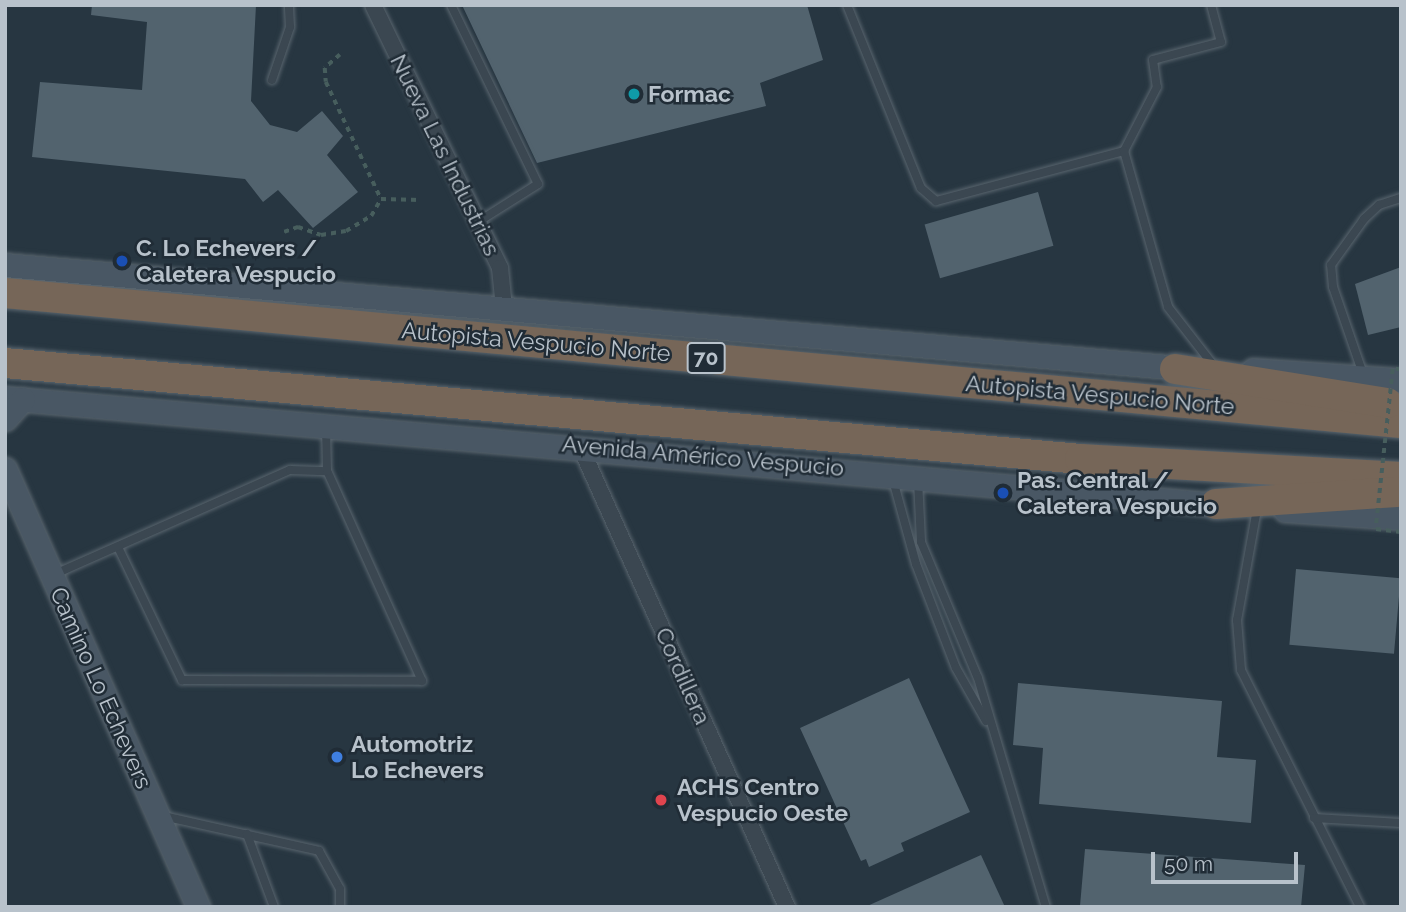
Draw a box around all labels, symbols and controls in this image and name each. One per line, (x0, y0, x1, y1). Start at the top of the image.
street label: Nueva Las Industrias (384, 50, 506, 260)
place label: Formac (648, 80, 731, 108)
marker: Formac (626, 86, 642, 102)
place label: C. Lo Echevers / Caletera Vespucio (136, 234, 337, 288)
marker: C. Lo Echevers / Caletera Vespucio (114, 253, 130, 269)
street label: Autopista Vespucio Norte (400, 316, 672, 368)
road number: 70 (685, 340, 727, 376)
street label: Autopista Vespucio Norte (964, 369, 1236, 421)
street label: Avenida Américo Vespucio (560, 430, 846, 482)
place label: Pas. Central / Caletera Vespucio (1017, 466, 1218, 520)
marker: Pas. Central / Caletera Vespucio (995, 485, 1011, 501)
street label: Camino Lo Echevers (44, 583, 158, 793)
street label: Cordillera (649, 623, 717, 729)
place label: Automotriz Lo Echevers (351, 730, 484, 784)
marker: Automotriz Lo Echevers (329, 749, 345, 765)
place label: ACHS Centro Vespucio Oeste (677, 773, 848, 827)
marker: ACHS Centro Vespucio Oeste (651, 790, 671, 810)
scale bar (1154, 838, 1301, 882)
text: 50 m (1164, 851, 1213, 876)

